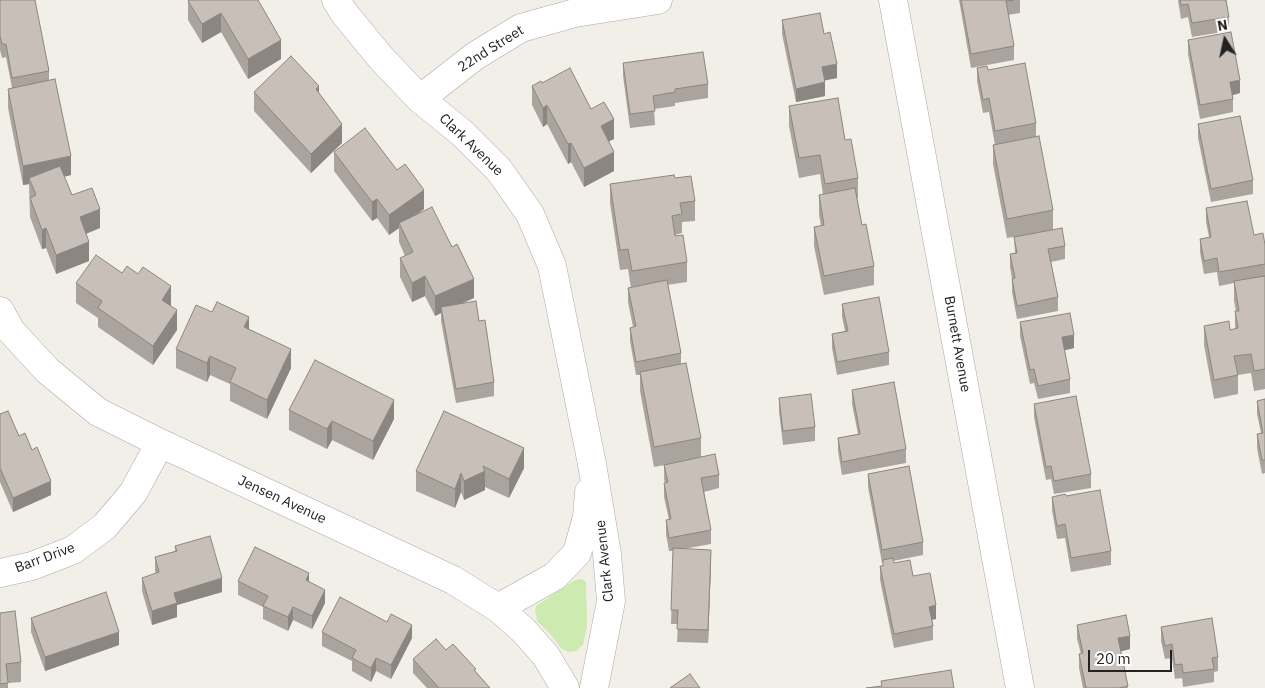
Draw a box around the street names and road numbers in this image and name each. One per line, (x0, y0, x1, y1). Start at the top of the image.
street label: 22nd Street (455, 22, 527, 76)
street label: Clark Avenue (435, 110, 507, 180)
street label: Burnett Avenue (940, 294, 974, 394)
street label: Jensen Avenue (235, 472, 329, 528)
street label: Clark Avenue (592, 519, 618, 603)
street label: Barr Drive (13, 539, 77, 577)

